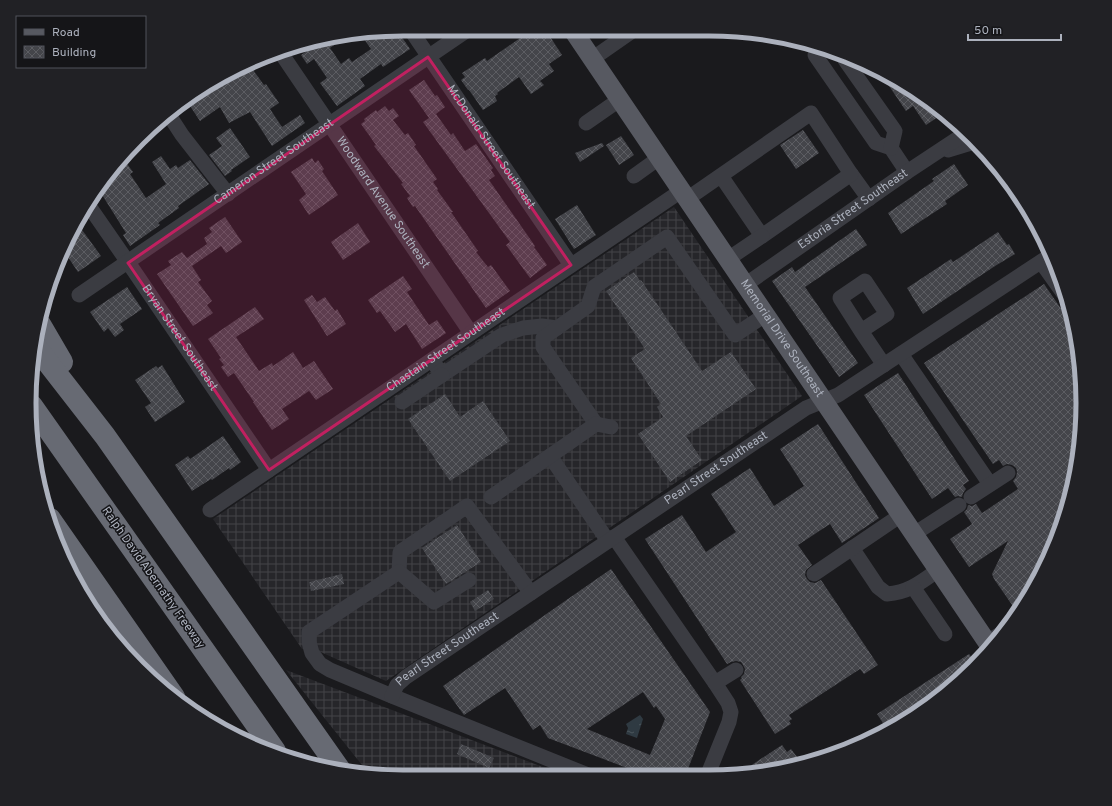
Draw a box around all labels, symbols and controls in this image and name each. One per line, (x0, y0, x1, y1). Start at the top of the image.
legend (16, 16, 146, 68)
scale bar (968, 16, 1061, 42)
text: 50 m (974, 23, 1002, 39)
text: Road (52, 25, 80, 41)
text: Building (52, 45, 96, 61)
street label: McDonald Street Southeast (443, 82, 539, 212)
street label: Cameron Street Southeast (211, 115, 337, 209)
street label: Woodward Avenue Southeast (332, 134, 433, 272)
street label: Estoria Street Southeast (795, 166, 911, 253)
street label: Memorial Drive Southeast (736, 277, 827, 401)
street label: Bryan Street Southeast (138, 282, 221, 394)
street label: Chastain Street Southeast (383, 304, 509, 396)
street label: Pearl Street Southeast (661, 428, 771, 509)
street label: Ralph David Abernathy Freeway (98, 504, 208, 652)
street label: Pearl Street Southeast (393, 609, 502, 690)

